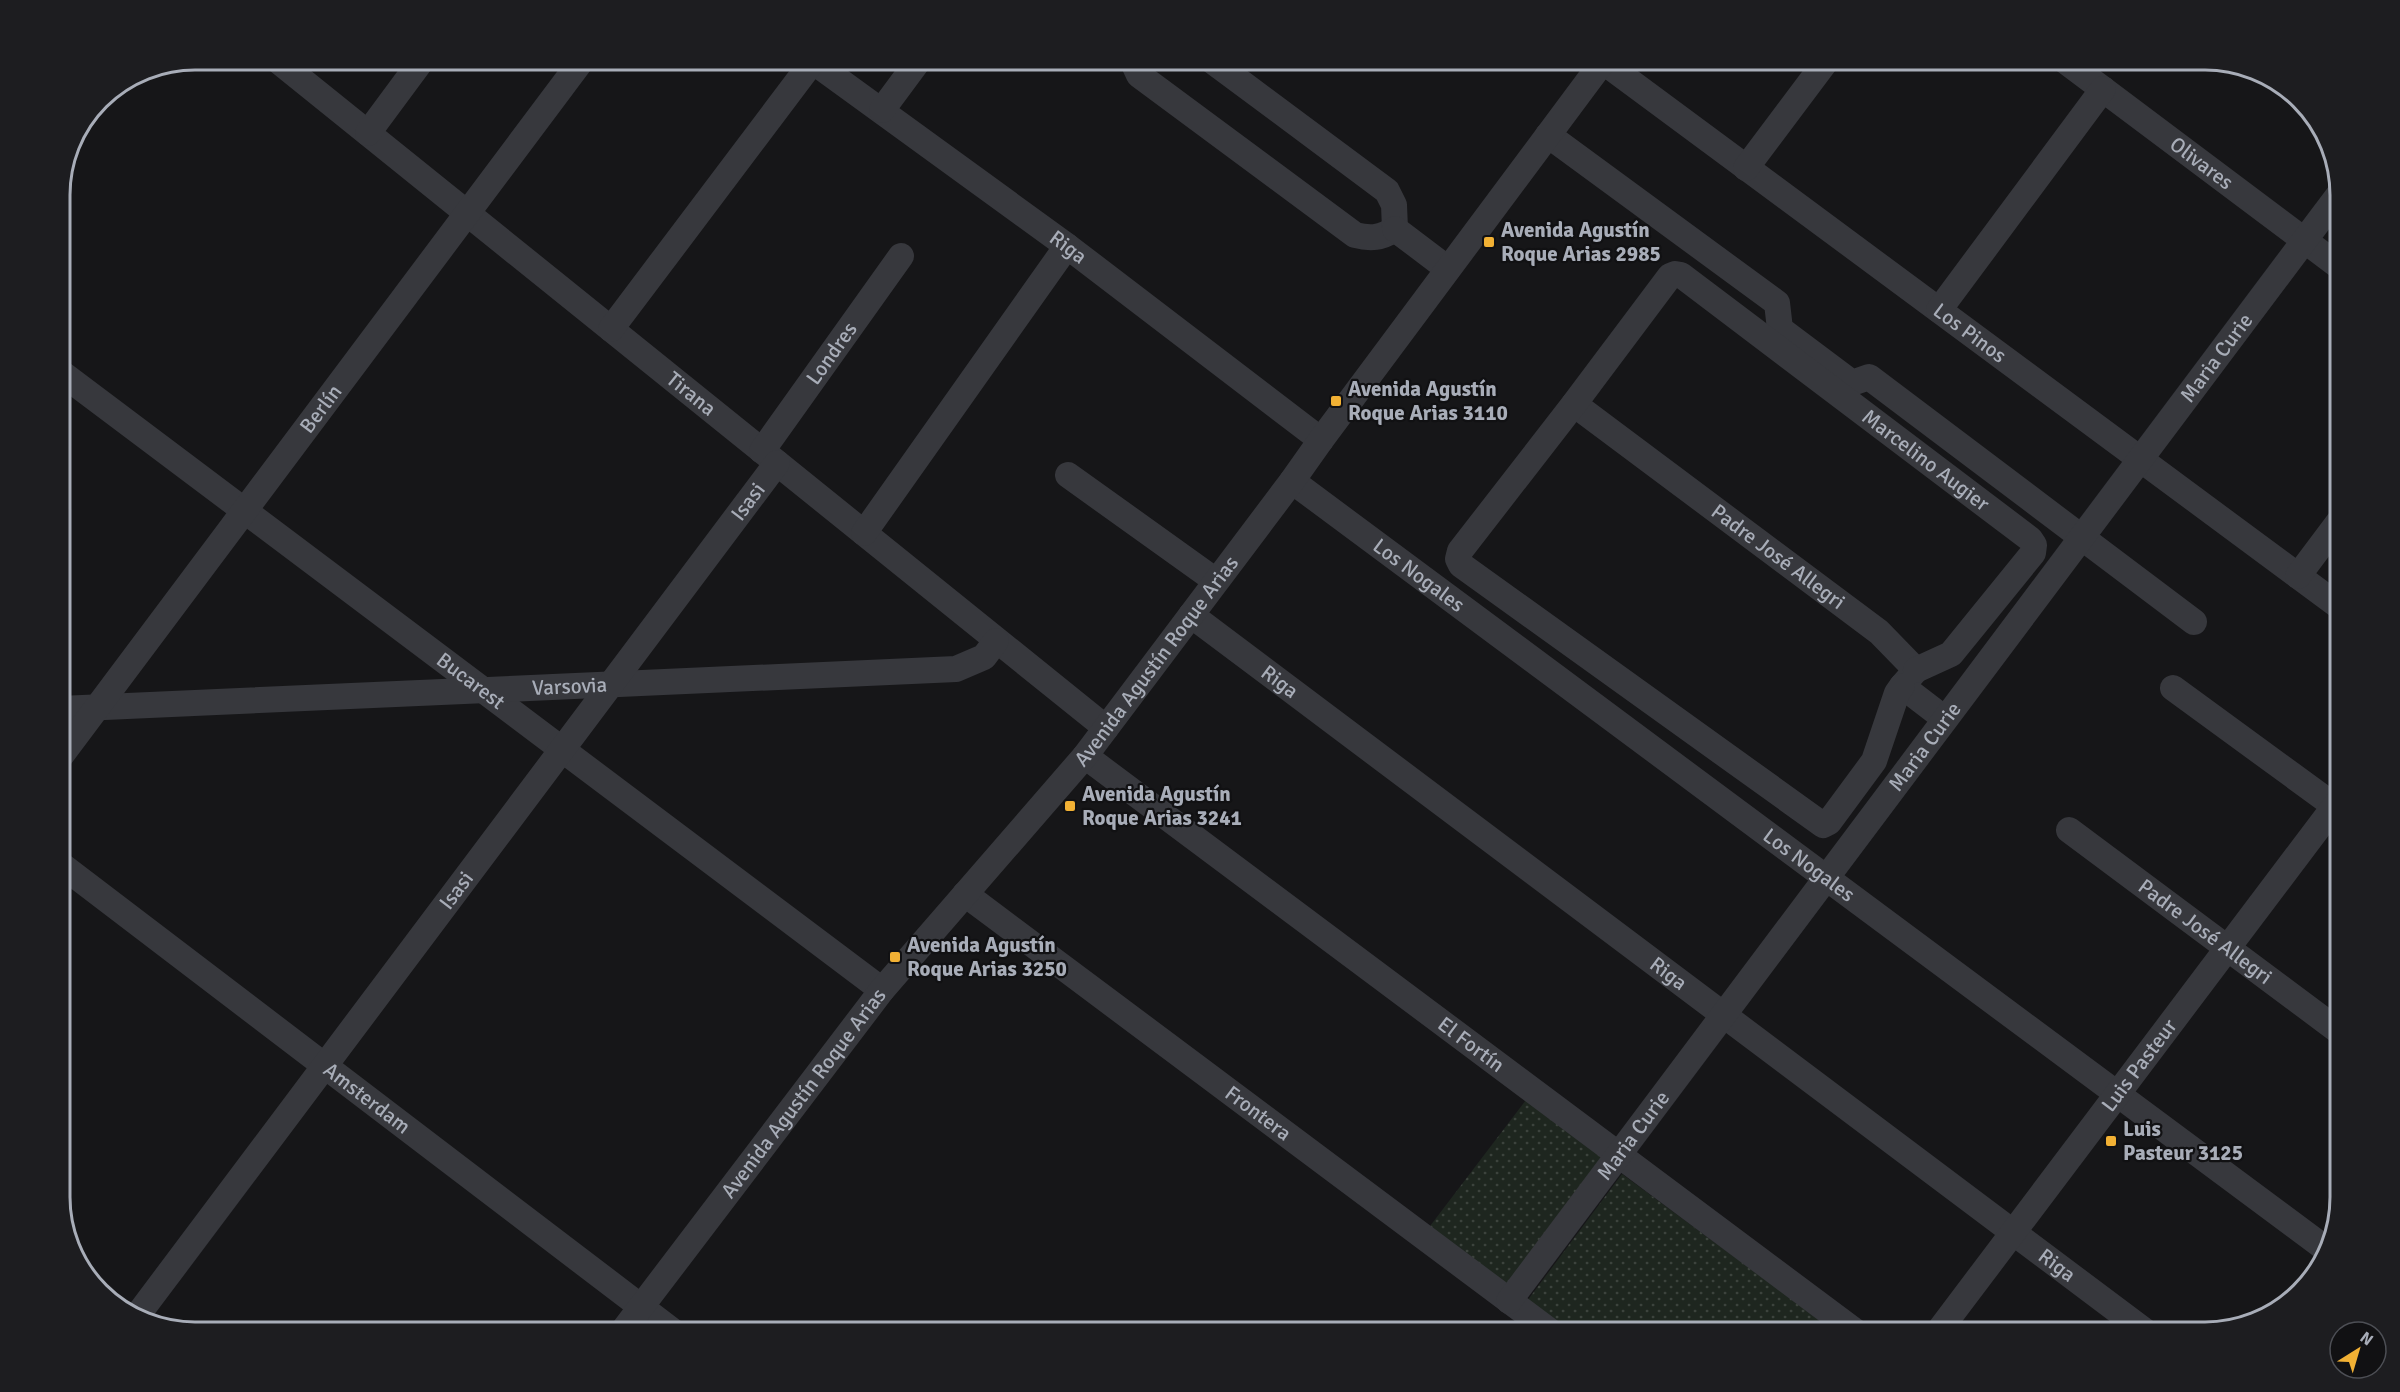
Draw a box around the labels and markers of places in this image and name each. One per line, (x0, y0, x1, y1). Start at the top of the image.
place label: Avenida Agustín Roque Arias 2985 (1501, 217, 1661, 267)
marker: Avenida Agustín Roque Arias 2985 (1482, 235, 1496, 249)
place label: Avenida Agustín Roque Arias 3110 (1348, 376, 1508, 426)
marker: Avenida Agustín Roque Arias 3110 (1329, 394, 1343, 408)
place label: Avenida Agustín Roque Arias 3241 (1082, 781, 1242, 831)
marker: Avenida Agustín Roque Arias 3241 (1063, 799, 1077, 813)
place label: Avenida Agustín Roque Arias 3250 (907, 932, 1067, 982)
marker: Avenida Agustín Roque Arias 3250 (888, 950, 902, 964)
place label: Luis Pasteur 3125 (2123, 1116, 2243, 1166)
marker: Luis Pasteur 3125 (2104, 1134, 2118, 1148)

